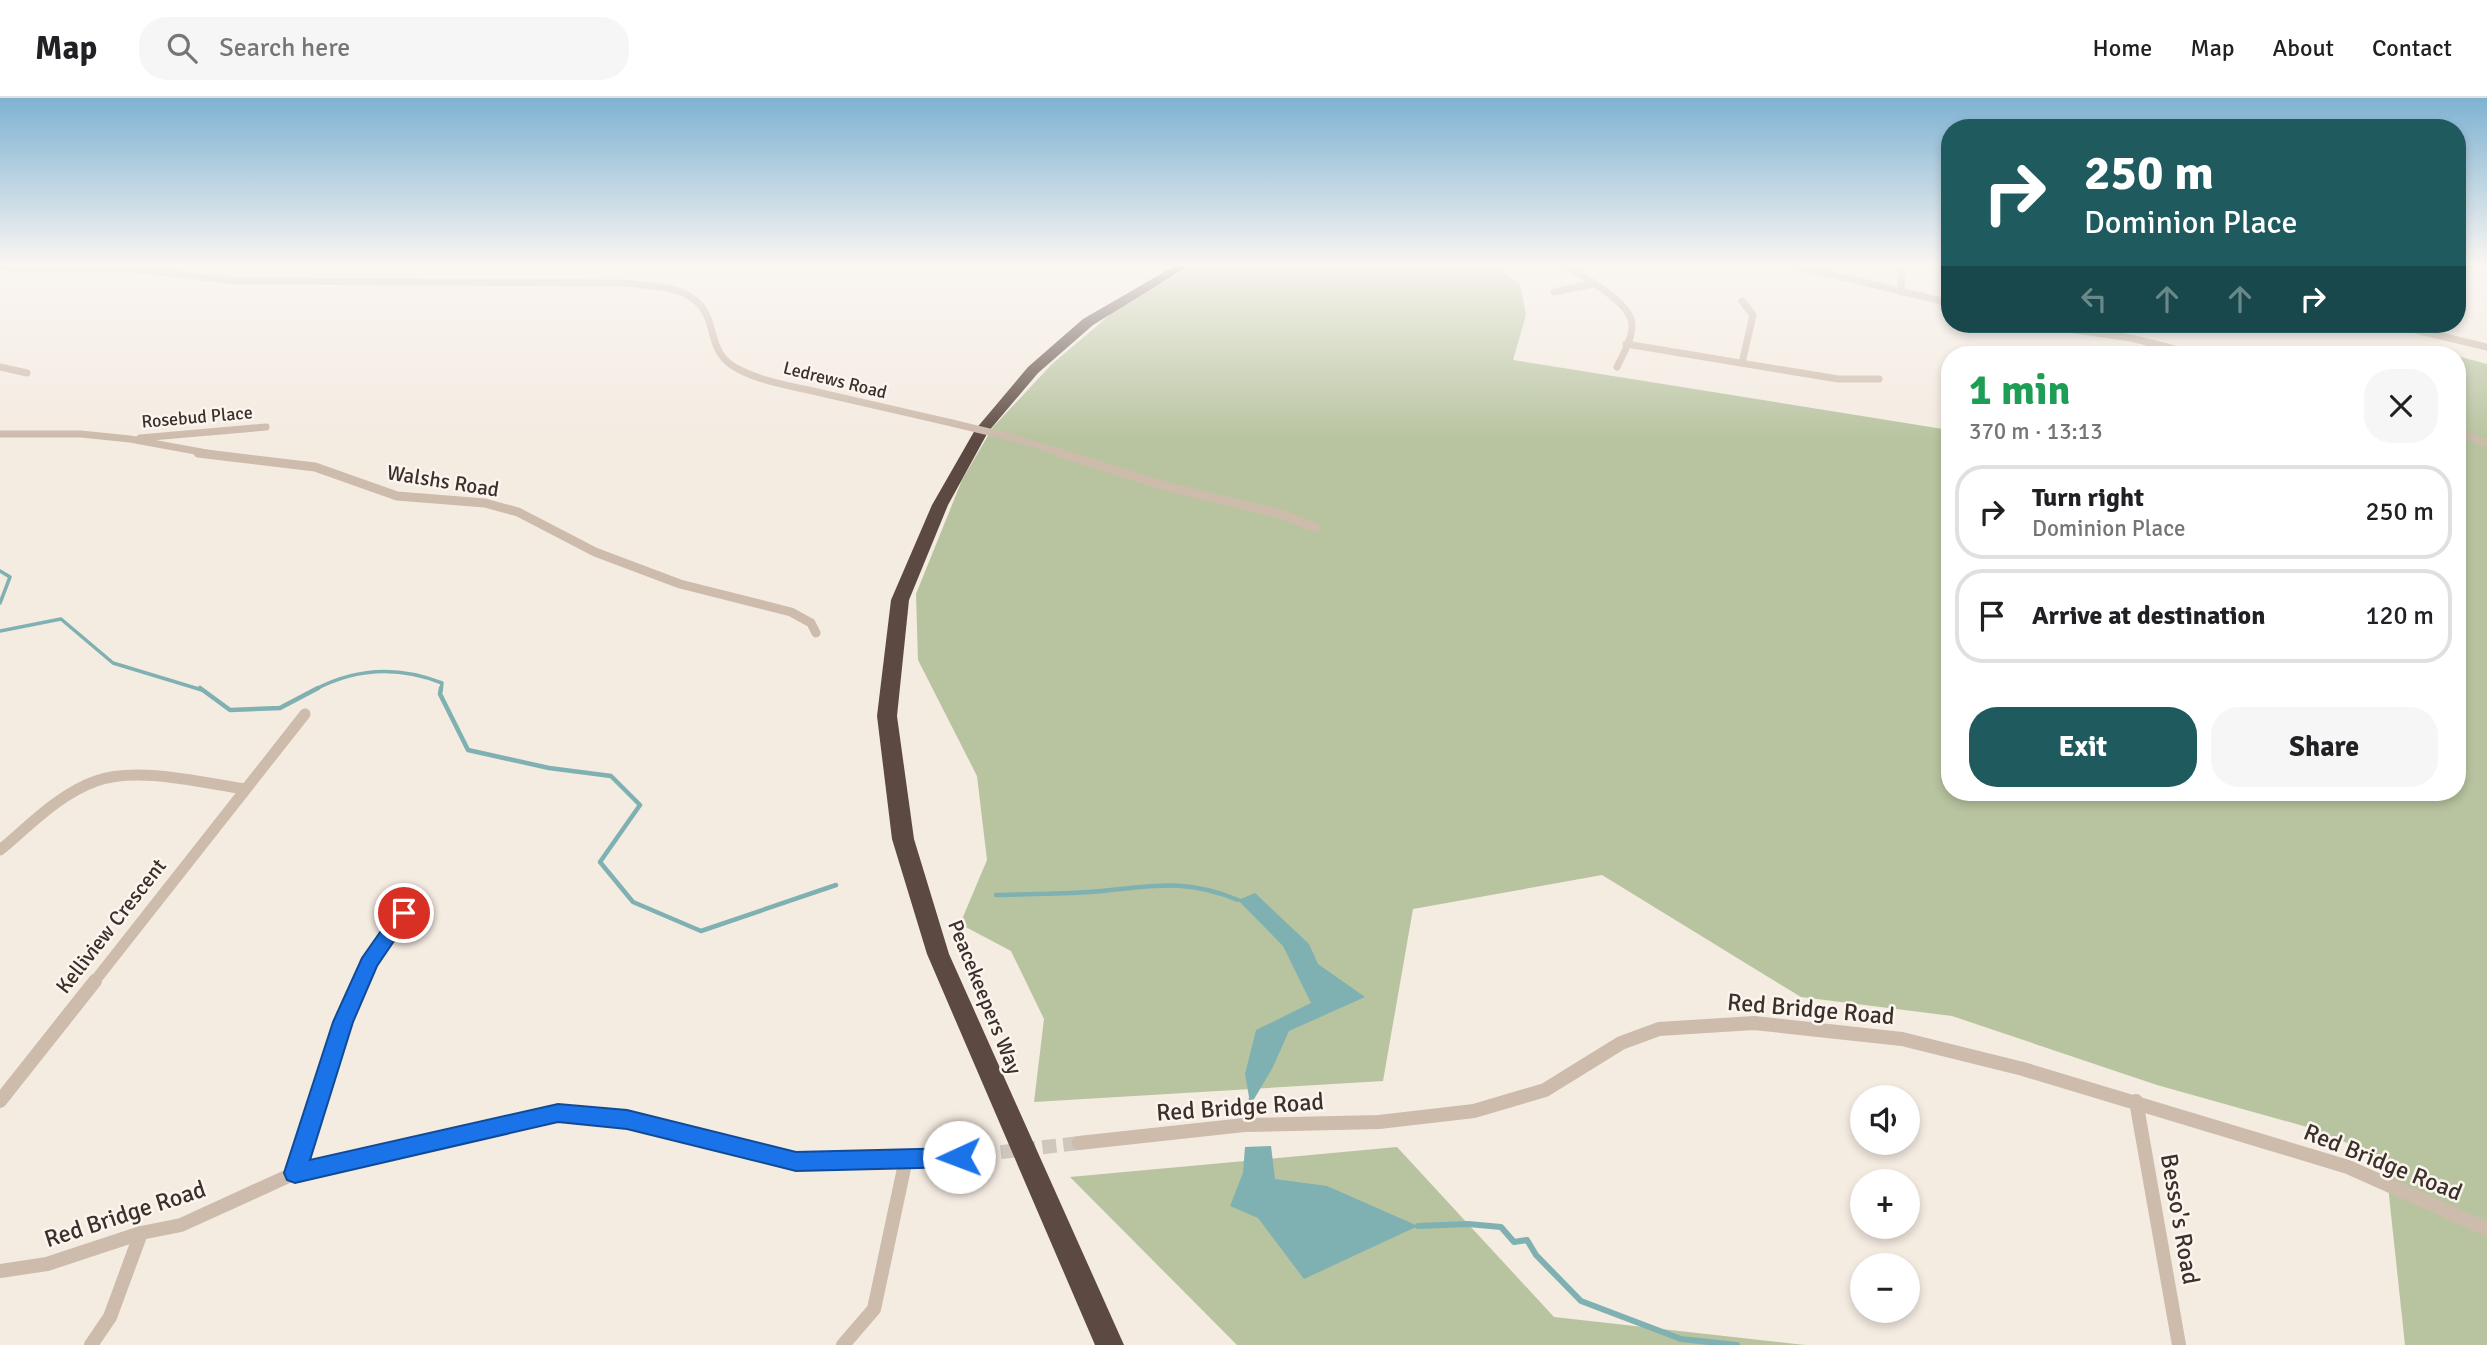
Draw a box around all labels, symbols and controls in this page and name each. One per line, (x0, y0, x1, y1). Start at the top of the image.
search box (139, 17, 629, 80)
text: Map (35, 28, 97, 69)
icon: search (163, 29, 201, 67)
text: Search here (219, 32, 350, 64)
text: Home (2092, 33, 2152, 63)
text: Map (2190, 33, 2235, 63)
text: About (2273, 33, 2334, 63)
text: Contact (2372, 33, 2452, 63)
text: 250 m (2084, 143, 2214, 203)
icon: right (1969, 147, 2060, 238)
text: Dominion Place (2084, 203, 2297, 242)
icon: left (2075, 280, 2113, 318)
icon: ahead (2148, 280, 2186, 318)
icon: ahead (2221, 280, 2259, 318)
icon: right (2294, 280, 2332, 318)
street label: Ledrews Road (781, 357, 889, 403)
text: 1 min (1969, 365, 2070, 416)
button: close (2364, 369, 2438, 443)
street label: Rosebud Place (140, 401, 254, 433)
text: 370 m · 13:13 (1969, 417, 2103, 446)
street label: Walshs Road (385, 459, 501, 503)
text: Turn right (2032, 482, 2144, 514)
icon: right (1973, 493, 2011, 531)
text: 250 m (2365, 496, 2434, 528)
text: Dominion Place (2032, 514, 2185, 543)
icon: arrive (1973, 597, 2011, 635)
text: Arrive at destination (2032, 600, 2265, 632)
text: 120 m (2365, 600, 2434, 632)
button: Exit (1969, 707, 2197, 787)
button: Share (2211, 707, 2438, 787)
street label: Kelliview Crescent (50, 853, 172, 999)
pin (374, 883, 434, 943)
icon: arrive (385, 894, 423, 932)
street label: Peacekeepers Way (942, 916, 1028, 1078)
street label: Red Bridge Road (1726, 987, 1896, 1031)
map controls (1850, 1085, 1920, 1323)
button: sound (1850, 1085, 1920, 1155)
street label: Red Bridge Road (1155, 1086, 1325, 1128)
street label: Red Bridge Road (2299, 1117, 2467, 1207)
position arrow (922, 1120, 996, 1194)
street label: Besso's Road (2154, 1151, 2206, 1287)
button: + (1850, 1169, 1920, 1239)
street label: Red Bridge Road (40, 1174, 210, 1254)
button: − (1850, 1253, 1920, 1323)

